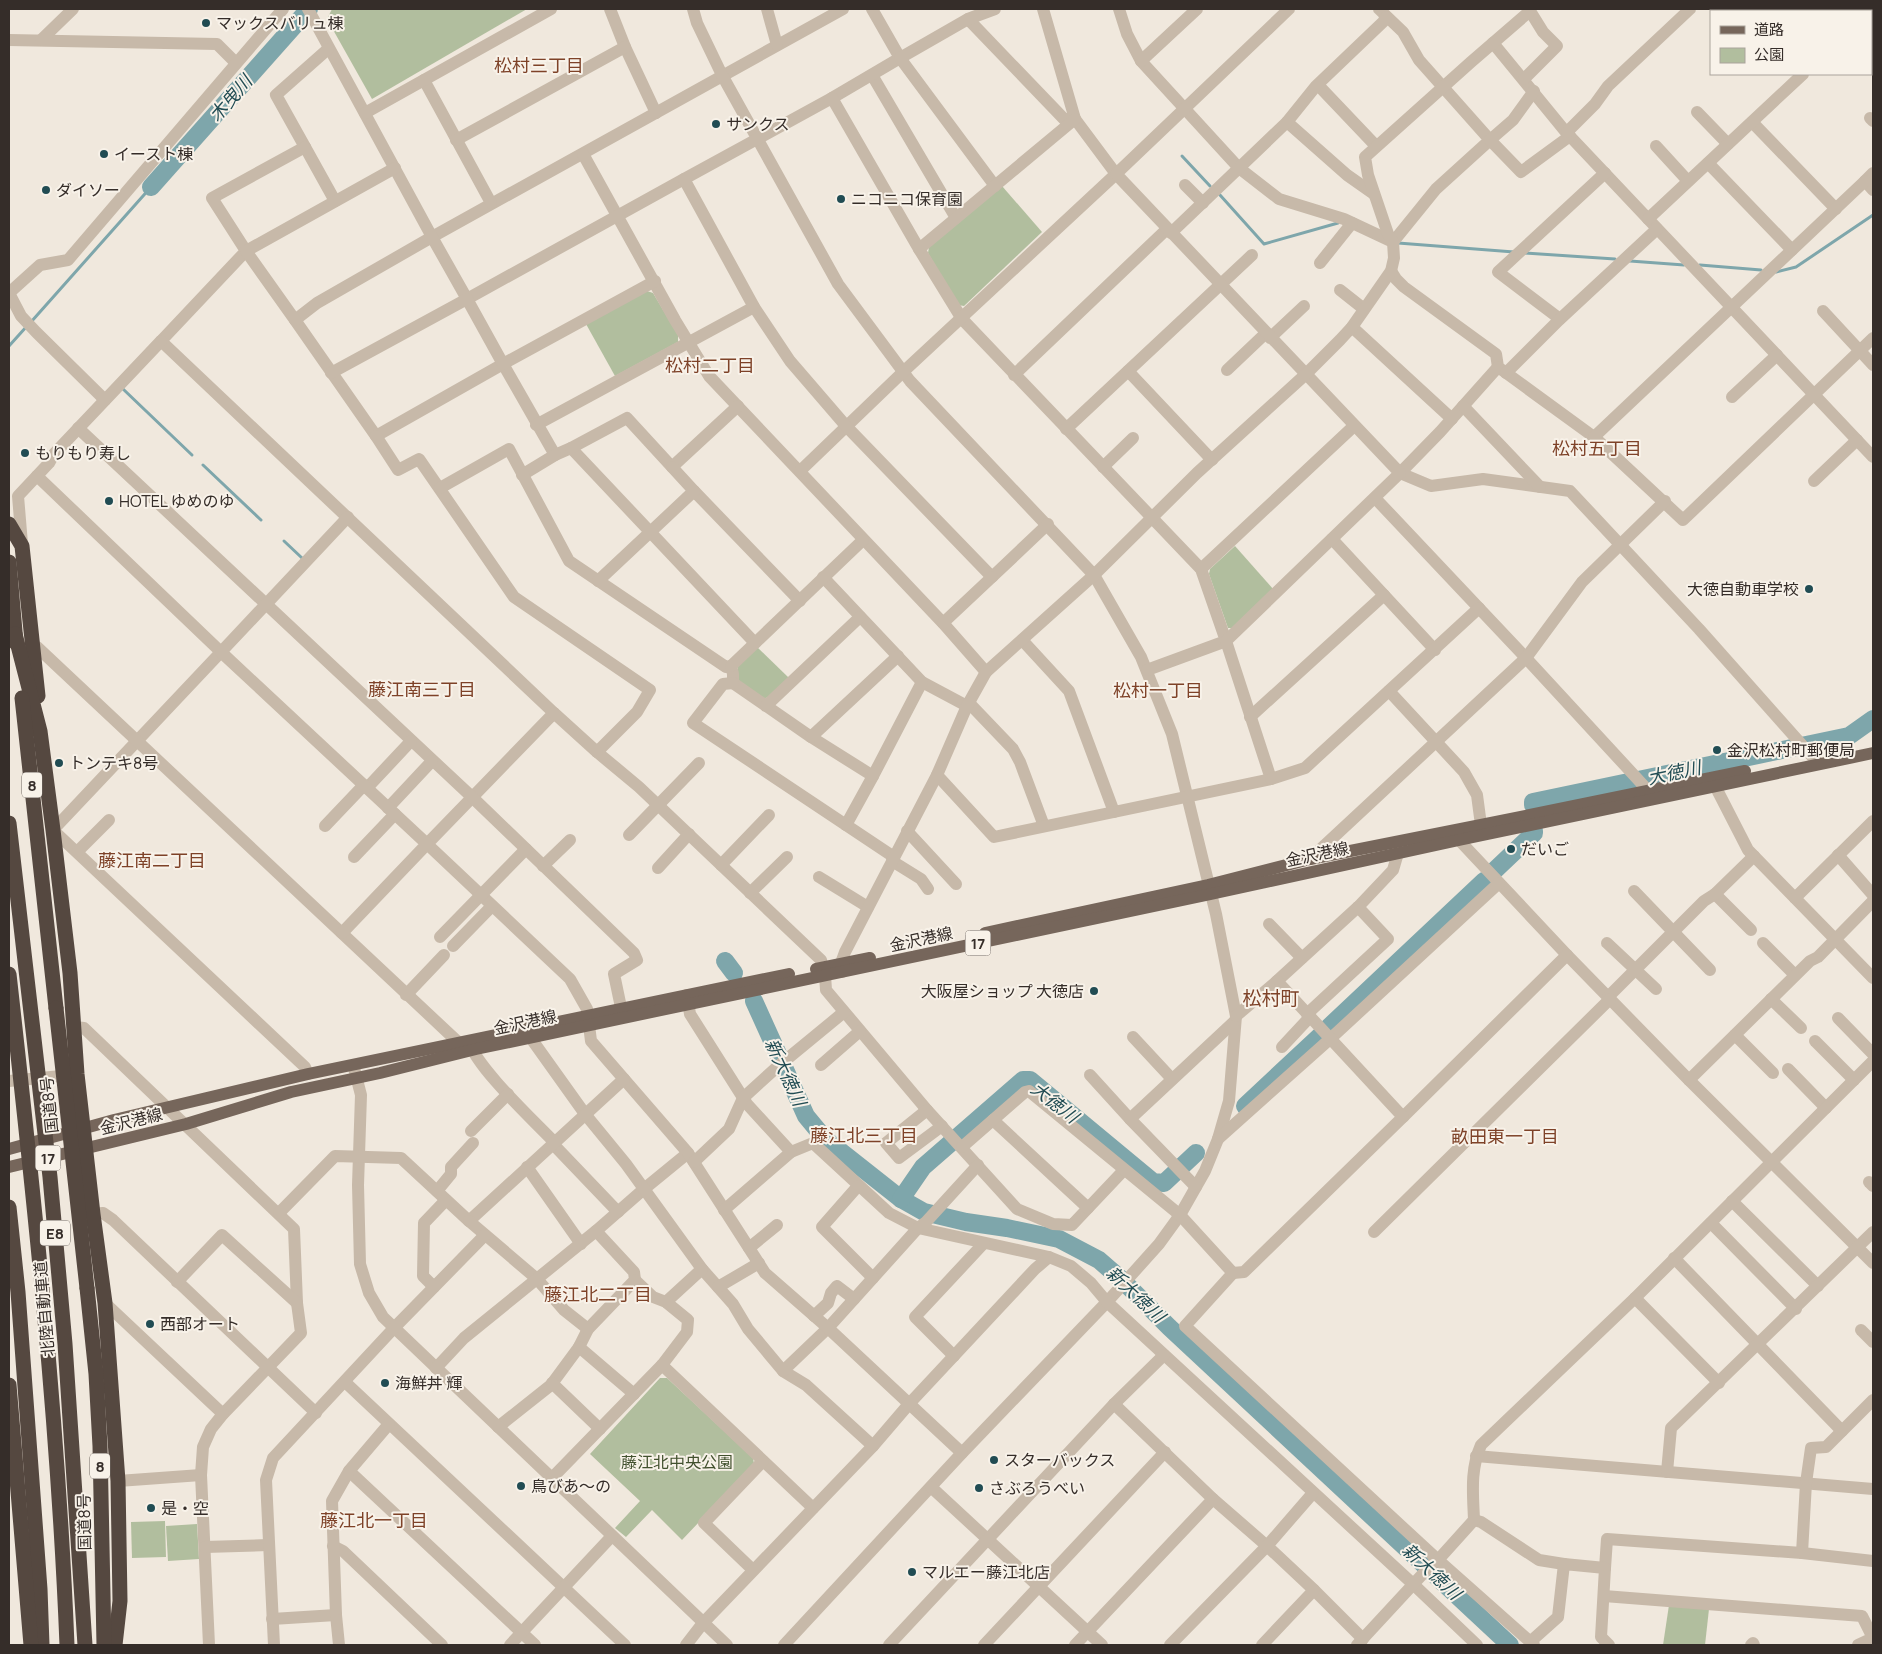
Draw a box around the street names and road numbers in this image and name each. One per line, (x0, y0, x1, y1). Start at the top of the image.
road number: 8 (22, 772, 42, 798)
street label: 金沢港線 (1283, 837, 1351, 871)
street label: 金沢港線 (887, 922, 955, 956)
road number: 17 (966, 930, 990, 956)
street label: 金沢港線 (491, 1005, 559, 1039)
street label: 国道8号 (35, 1075, 63, 1135)
street label: 金沢港線 (97, 1103, 165, 1139)
road number: 17 (36, 1146, 60, 1170)
road number: E8 (40, 1220, 70, 1246)
street label: 北陸自動車道 (29, 1260, 59, 1358)
road number: 8 (90, 1454, 110, 1478)
street label: 国道8号 (73, 1493, 95, 1551)

